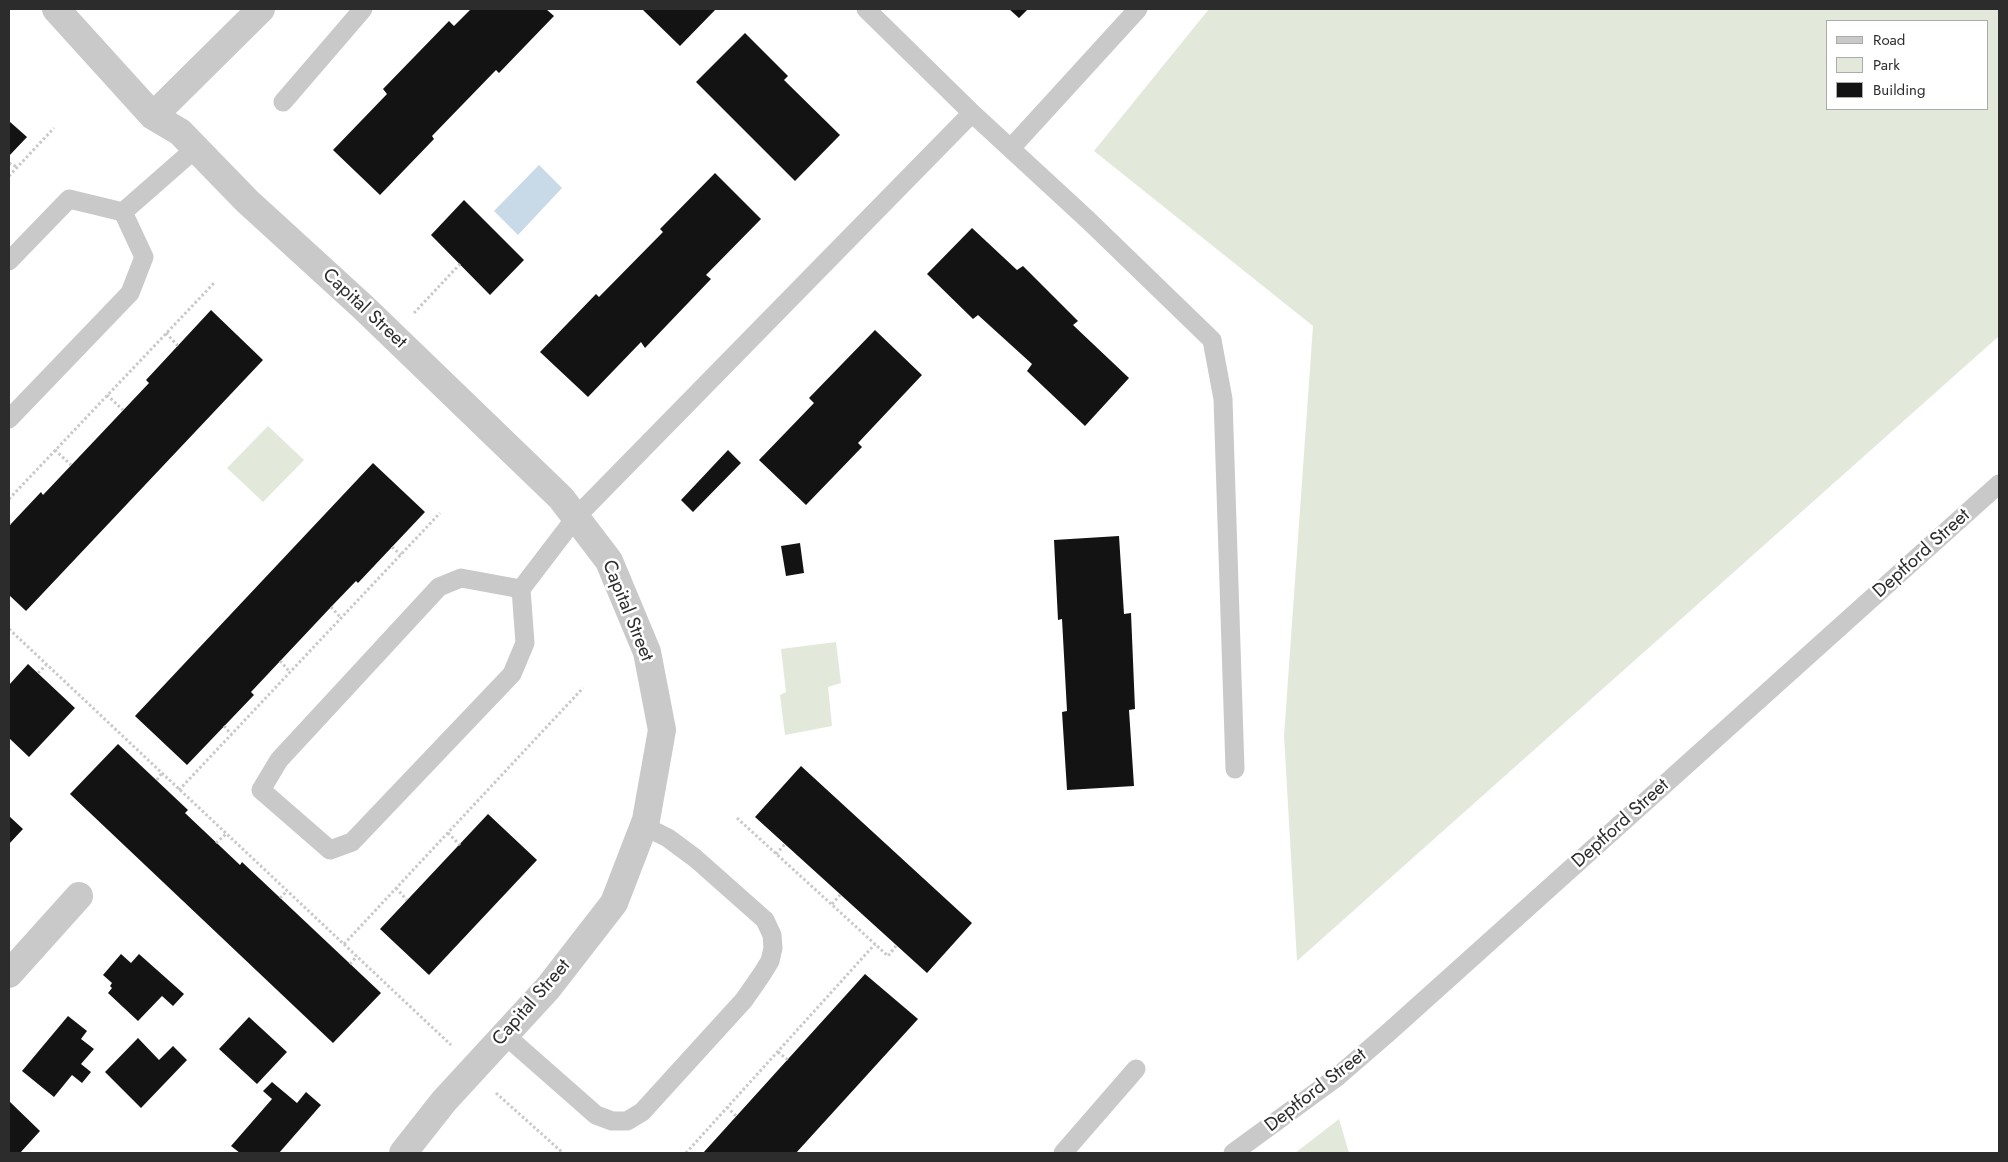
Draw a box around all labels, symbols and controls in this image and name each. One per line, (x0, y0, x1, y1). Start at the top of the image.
legend (1826, 20, 1988, 110)
text: Road (1873, 29, 1905, 51)
text: Park (1873, 54, 1900, 76)
text: Building (1873, 79, 1925, 101)
street label: Capital Street (317, 264, 411, 354)
street label: Deptford Street (1869, 505, 1975, 603)
street label: Capital Street (596, 557, 658, 665)
street label: Deptford Street (1568, 775, 1674, 873)
street label: Capital Street (488, 955, 576, 1051)
street label: Deptford Street (1261, 1044, 1371, 1138)

